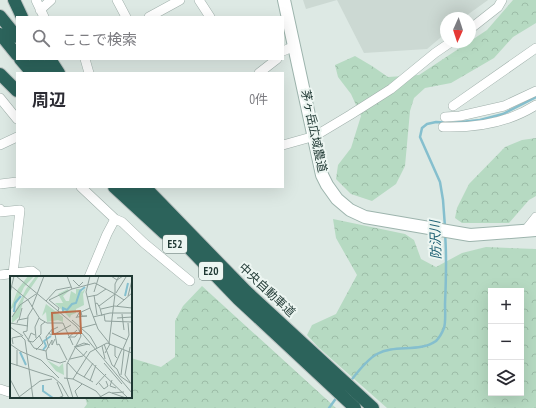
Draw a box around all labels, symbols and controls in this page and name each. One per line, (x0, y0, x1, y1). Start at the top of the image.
north arrow (440, 12, 476, 48)
search box (16, 16, 284, 60)
icon: search (30, 27, 52, 49)
text: ここで検索 (62, 30, 137, 49)
street label: 茅ヶ岳広域農道 (298, 88, 331, 174)
text: 周辺 (32, 89, 66, 111)
text: 0件 (249, 91, 268, 108)
water label: 防沢川 (426, 218, 445, 260)
road number: E52 (163, 235, 187, 253)
street label: 中央自動車道 (236, 260, 299, 320)
road number: E20 (199, 262, 223, 280)
inset map (10, 276, 132, 398)
map controls (488, 288, 524, 396)
button: + (488, 288, 524, 324)
button: − (488, 324, 524, 360)
button: layers (488, 360, 524, 396)

